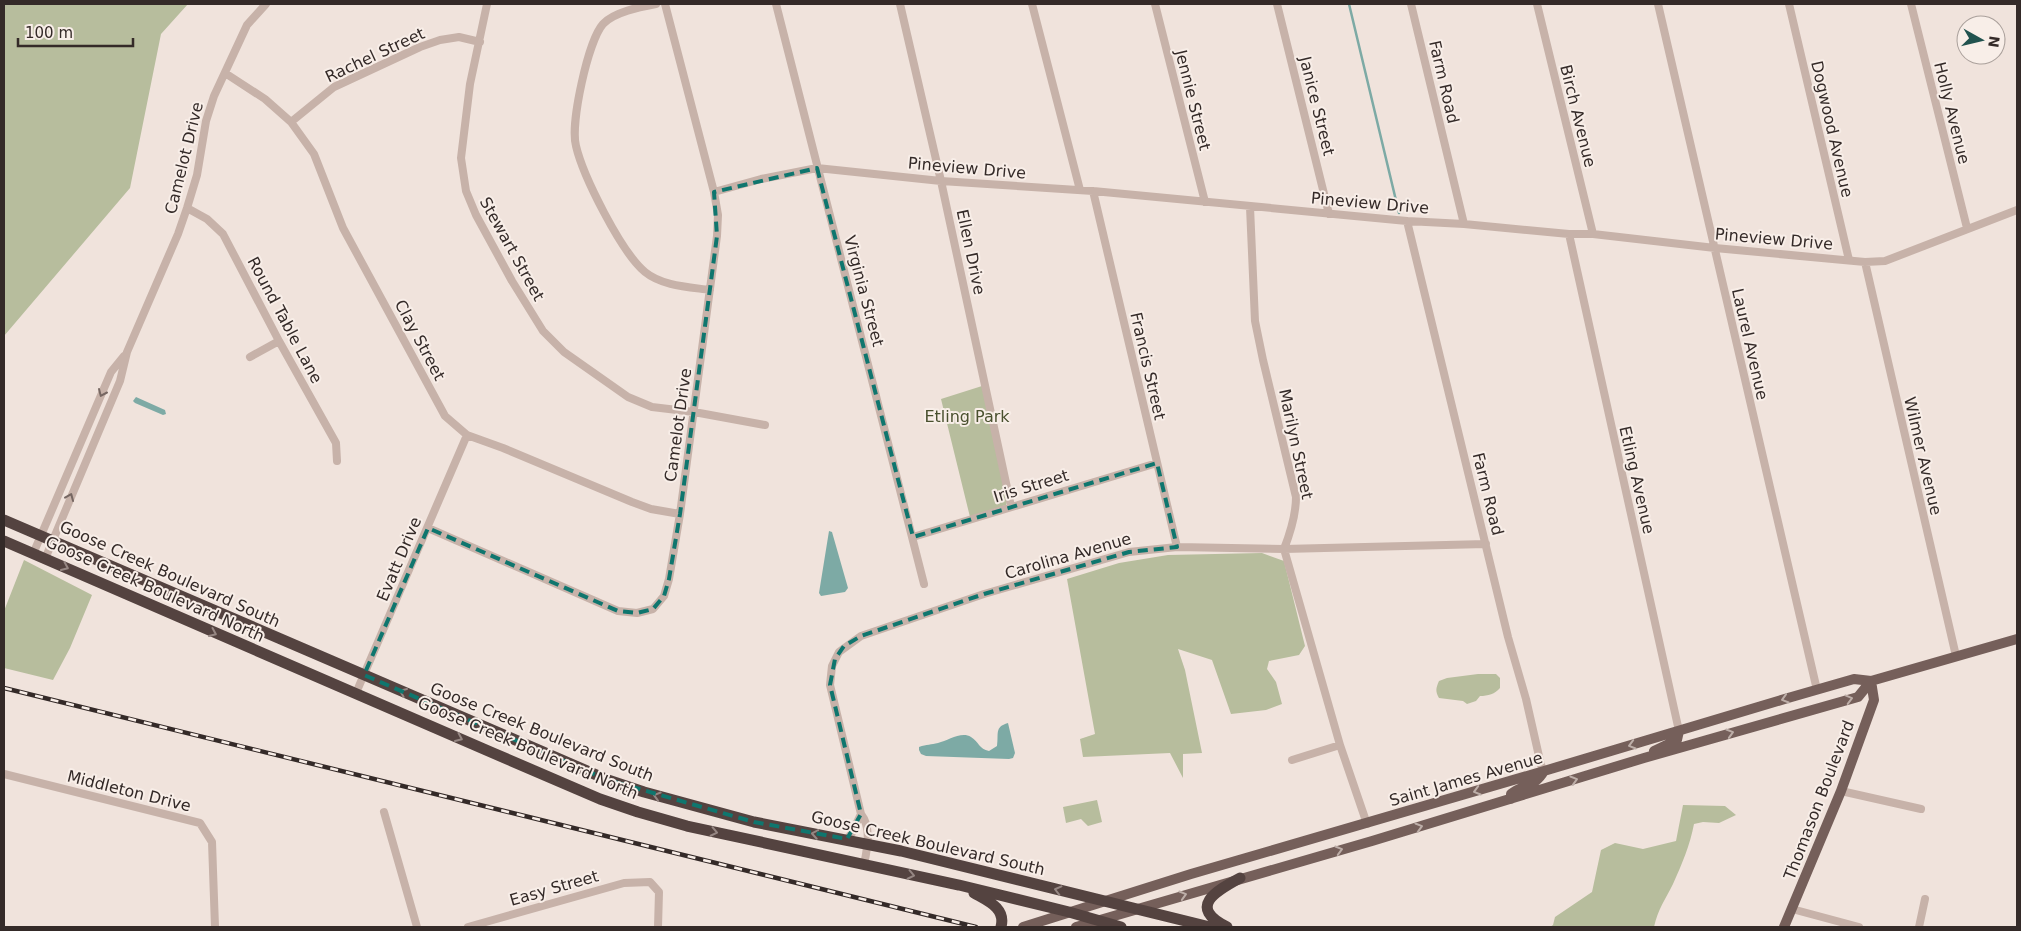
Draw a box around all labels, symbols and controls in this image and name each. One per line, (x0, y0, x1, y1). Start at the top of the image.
scale bar (18, 15, 132, 47)
north arrow (1956, 15, 2006, 65)
text: 100 m (25, 24, 73, 42)
street label: Rachel Street (322, 24, 428, 86)
text: N (1985, 35, 2003, 49)
street label: Farm Road (1425, 39, 1463, 125)
street label: Jennie Street (1171, 47, 1215, 152)
street label: Janice Street (1295, 54, 1338, 158)
street label: Dogwood Avenue (1807, 59, 1857, 199)
street label: Holly Avenue (1930, 60, 1974, 166)
street label: Birch Avenue (1556, 63, 1600, 169)
street label: Camelot Drive (161, 100, 207, 216)
street label: Pineview Drive (907, 153, 1027, 183)
street label: Pineview Drive (1310, 188, 1430, 218)
street label: Stewart Street (476, 194, 548, 304)
street label: Ellen Drive (953, 208, 989, 296)
street label: Pineview Drive (1714, 224, 1834, 254)
street label: Virginia Street (840, 233, 888, 349)
street label: Round Table Lane (244, 253, 326, 387)
street label: Laurel Avenue (1728, 286, 1772, 402)
street label: Clay Street (391, 296, 449, 384)
street label: Francis Street (1126, 310, 1170, 422)
street label: Camelot Drive (661, 367, 695, 483)
street label: Marilyn Street (1275, 387, 1317, 501)
one-way arrow (97, 388, 108, 397)
street label: Wilmer Avenue (1900, 395, 1946, 517)
park label: Etling Park (924, 407, 1010, 426)
street label: Etling Avenue (1615, 424, 1659, 536)
street label: Farm Road (1469, 451, 1507, 537)
street label: Iris Street (991, 466, 1071, 506)
one-way arrow (63, 493, 74, 502)
street label: Evatt Drive (373, 514, 425, 604)
street label: Goose Creek Boulevard South (57, 517, 283, 631)
street label: Carolina Avenue (1003, 529, 1133, 583)
street label: Goose Creek Boulevard North (43, 532, 267, 646)
one-way arrow (60, 561, 69, 572)
one-way arrow (208, 627, 217, 638)
street label: Goose Creek Boulevard South (428, 678, 656, 786)
one-way arrow (399, 687, 408, 698)
street label: Goose Creek Boulevard North (415, 693, 641, 803)
one-way arrow (1781, 693, 1790, 703)
one-way arrow (1845, 694, 1854, 705)
street label: Thomason Boulevard (1779, 718, 1858, 883)
one-way arrow (1726, 728, 1734, 738)
one-way arrow (454, 732, 463, 743)
one-way arrow (1629, 740, 1637, 750)
street label: Saint James Avenue (1387, 748, 1545, 810)
street label: Middleton Drive (65, 766, 193, 816)
one-way arrow (1570, 776, 1578, 786)
one-way arrow (1473, 786, 1481, 796)
one-way arrow (653, 791, 661, 801)
street label: Goose Creek Boulevard South (809, 807, 1047, 879)
one-way arrow (1414, 822, 1422, 832)
one-way arrow (710, 827, 718, 837)
one-way arrow (810, 829, 819, 839)
one-way arrow (1335, 846, 1343, 856)
street label: Easy Street (507, 866, 601, 910)
one-way arrow (907, 869, 916, 880)
one-way arrow (1054, 885, 1063, 896)
one-way arrow (1178, 890, 1186, 900)

